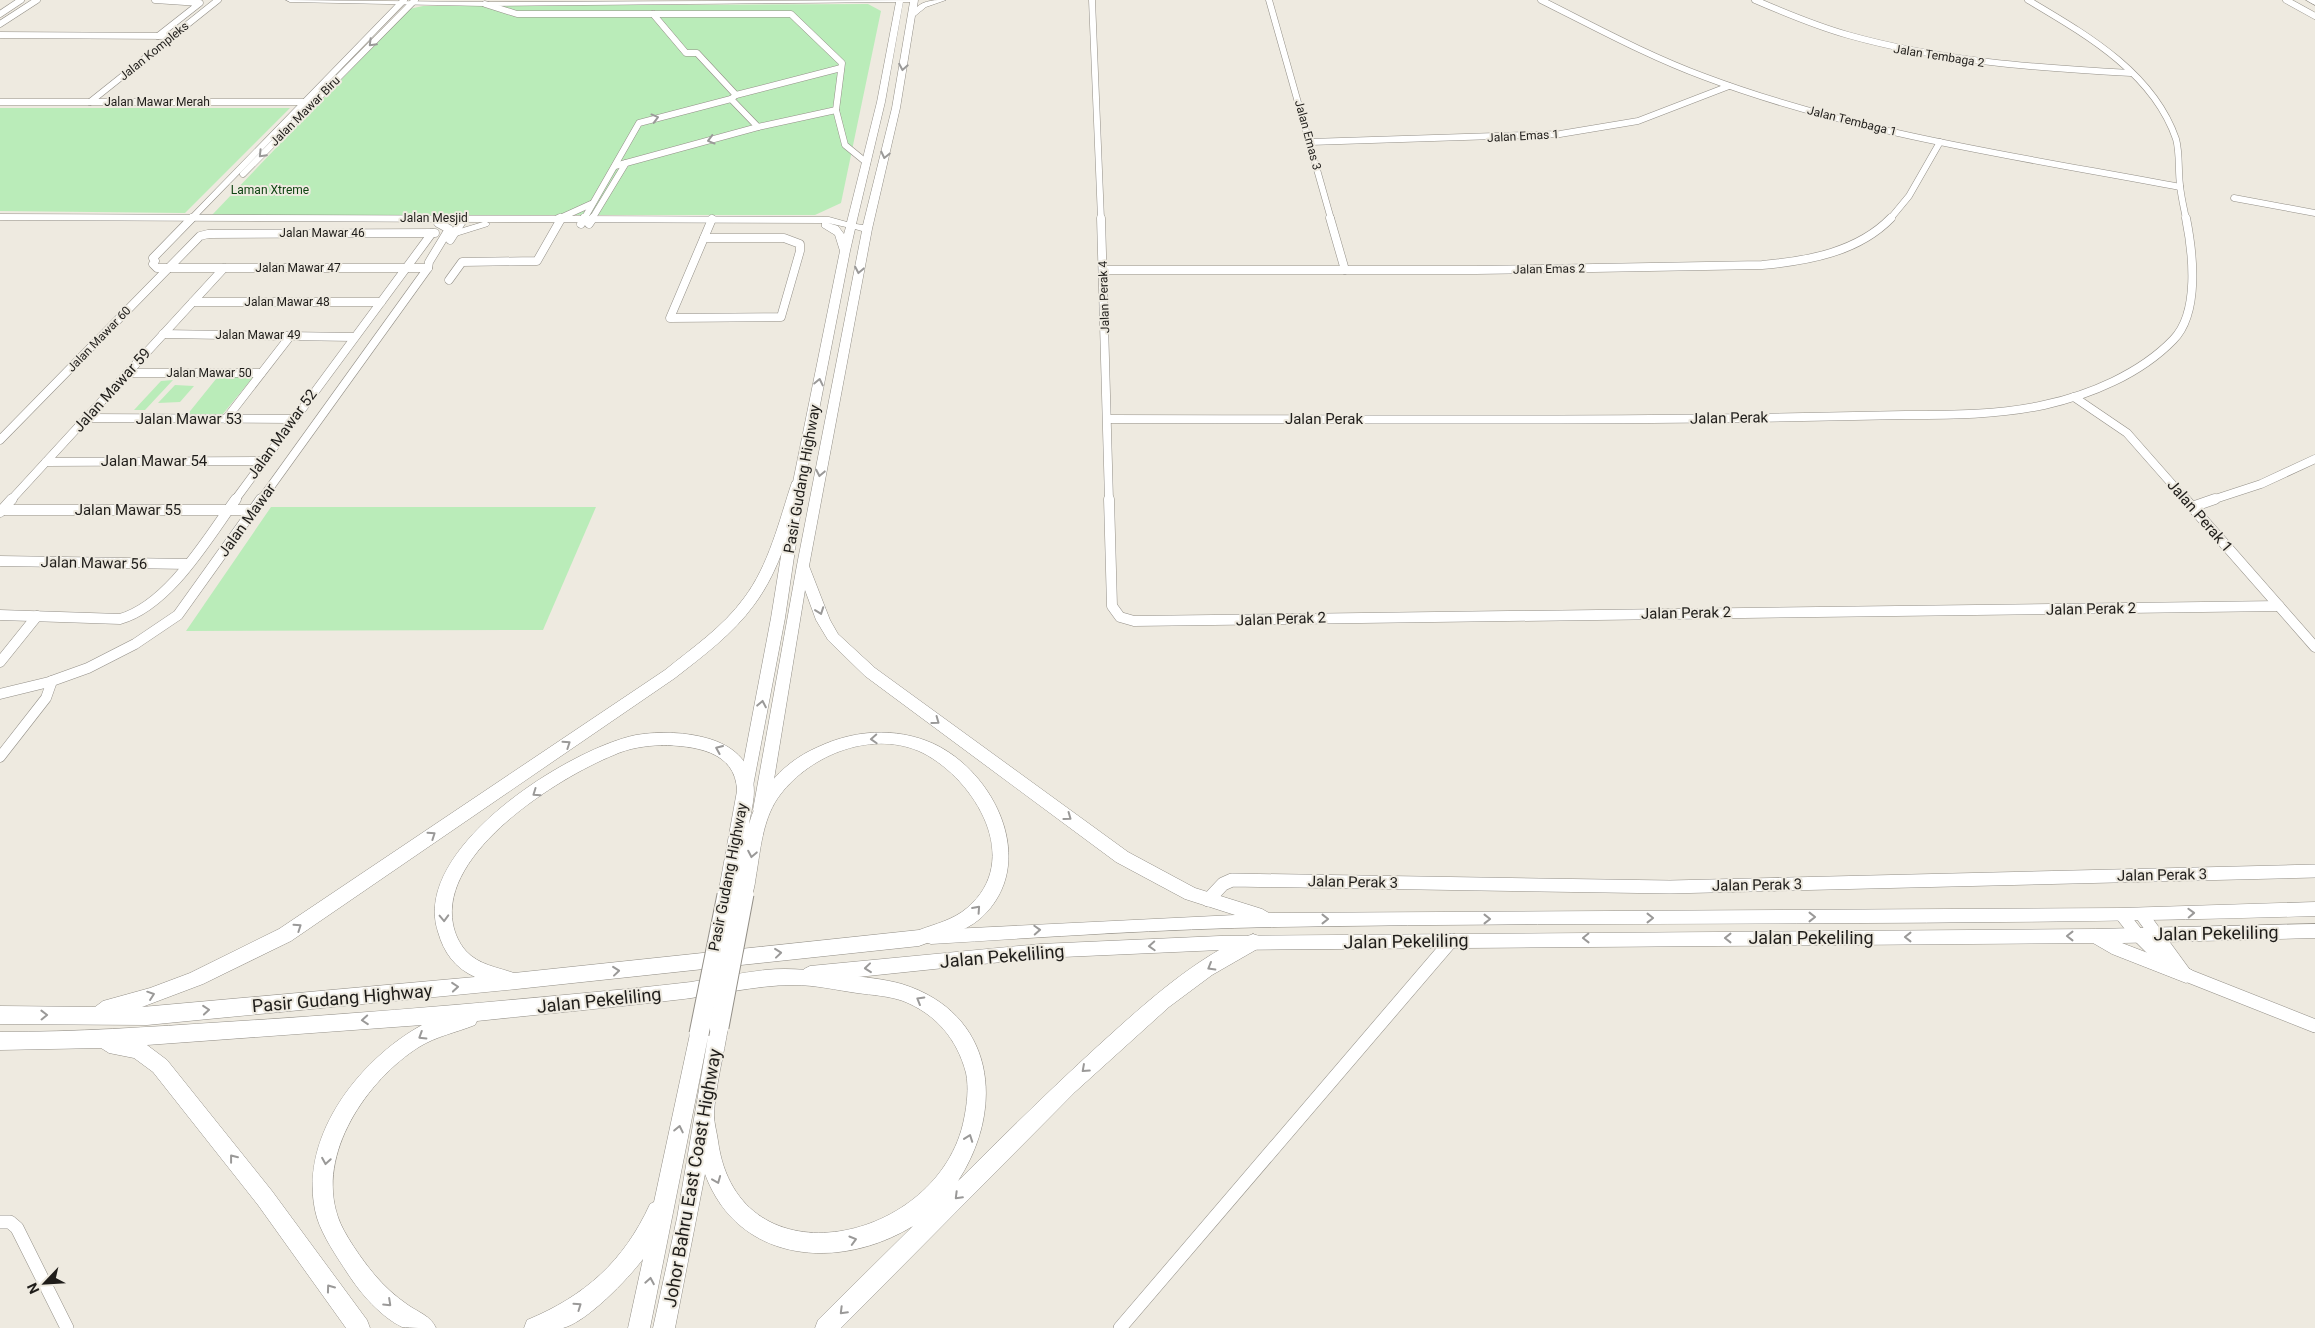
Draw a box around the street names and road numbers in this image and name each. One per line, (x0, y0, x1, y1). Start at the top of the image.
street label: Jalan Kompleks (116, 19, 192, 83)
street label: Jalan Tembaga 2 (1893, 42, 1986, 70)
street label: Jalan Mawar Biru (267, 73, 343, 149)
street label: Jalan Mawar Merah (104, 95, 210, 109)
street label: Jalan Emas 3 (1292, 98, 1324, 172)
street label: Jalan Tembaga 1 (1806, 103, 1898, 139)
street label: Jalan Emas 1 (1487, 127, 1559, 145)
street label: Jalan Mesjid (400, 211, 468, 225)
street label: Jalan Mawar 46 (279, 226, 365, 240)
street label: Jalan Perak 4 (1096, 260, 1112, 333)
street label: Jalan Mawar 47 (255, 261, 341, 275)
street label: Jalan Emas 2 (1513, 261, 1585, 277)
street label: Jalan Mawar 48 (244, 295, 330, 309)
street label: Jalan Mawar 60 (64, 303, 134, 375)
street label: Jalan Mawar 49 (215, 328, 301, 342)
street label: Jalan Mawar 59 (70, 344, 154, 436)
street label: Jalan Mawar 50 (166, 366, 252, 380)
street label: Jalan Mawar 52 (243, 386, 321, 482)
street label: Pasir Gudang Highway (780, 403, 824, 555)
street label: Jalan Perak (1690, 408, 1769, 428)
street label: Jalan Mawar 53 (136, 410, 242, 428)
street label: Jalan Perak (1285, 410, 1363, 428)
street label: Jalan Mawar 54 (101, 452, 208, 470)
street label: Jalan Perak 1 (2164, 476, 2236, 556)
street label: Jalan Mawar (214, 480, 280, 560)
street label: Jalan Mawar 55 (75, 501, 181, 519)
street label: Jalan Mawar 56 (41, 553, 147, 573)
street label: Jalan Perak 2 (2046, 599, 2136, 619)
street label: Jalan Perak 2 (1641, 603, 1731, 623)
street label: Jalan Perak 2 (1236, 608, 1326, 630)
street label: Pasir Gudang Highway (705, 801, 751, 953)
street label: Jalan Perak 3 (2117, 865, 2207, 885)
street label: Jalan Perak 3 (1308, 872, 1398, 892)
street label: Jalan Perak 3 (1712, 875, 1802, 895)
street label: Jalan Pekeliling (2153, 921, 2279, 945)
street label: Jalan Pekeliling (1748, 927, 1874, 948)
street label: Jalan Pekeliling (1343, 929, 1469, 953)
street label: Jalan Pekeliling (939, 940, 1065, 972)
street label: Pasir Gudang Highway (251, 980, 433, 1016)
street label: Jalan Pekeliling (536, 983, 662, 1017)
street label: Johor Bahru East Coast Highway (659, 1047, 725, 1309)

